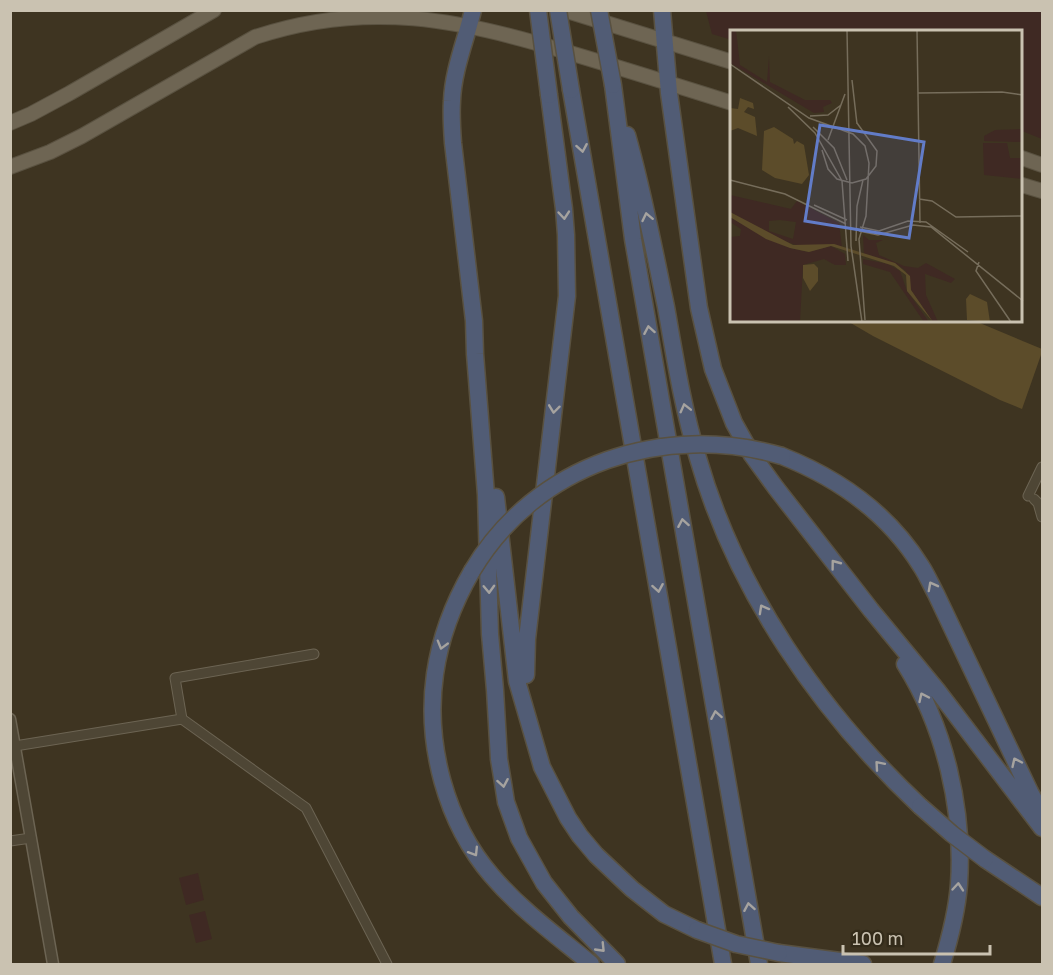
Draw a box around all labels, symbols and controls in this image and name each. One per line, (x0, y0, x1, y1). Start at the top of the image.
inset map (730, 30, 1023, 322)
one-way arrow (575, 143, 587, 153)
one-way arrow (557, 211, 570, 220)
one-way arrow (641, 212, 654, 222)
one-way arrow (643, 326, 656, 336)
one-way arrow (680, 403, 693, 413)
one-way arrow (548, 405, 561, 414)
one-way arrow (677, 518, 689, 527)
one-way arrow (831, 560, 842, 571)
one-way arrow (928, 582, 939, 592)
one-way arrow (651, 583, 664, 593)
one-way arrow (482, 584, 495, 593)
one-way arrow (759, 604, 770, 615)
one-way arrow (437, 639, 449, 650)
one-way arrow (918, 693, 930, 704)
one-way arrow (710, 710, 723, 720)
one-way arrow (1012, 758, 1024, 769)
one-way arrow (875, 761, 886, 772)
one-way arrow (496, 778, 509, 788)
one-way arrow (467, 846, 479, 856)
one-way arrow (951, 882, 964, 891)
one-way arrow (743, 902, 756, 912)
scale bar (843, 918, 990, 956)
text: 100 m (852, 927, 903, 949)
one-way arrow (594, 941, 605, 951)

